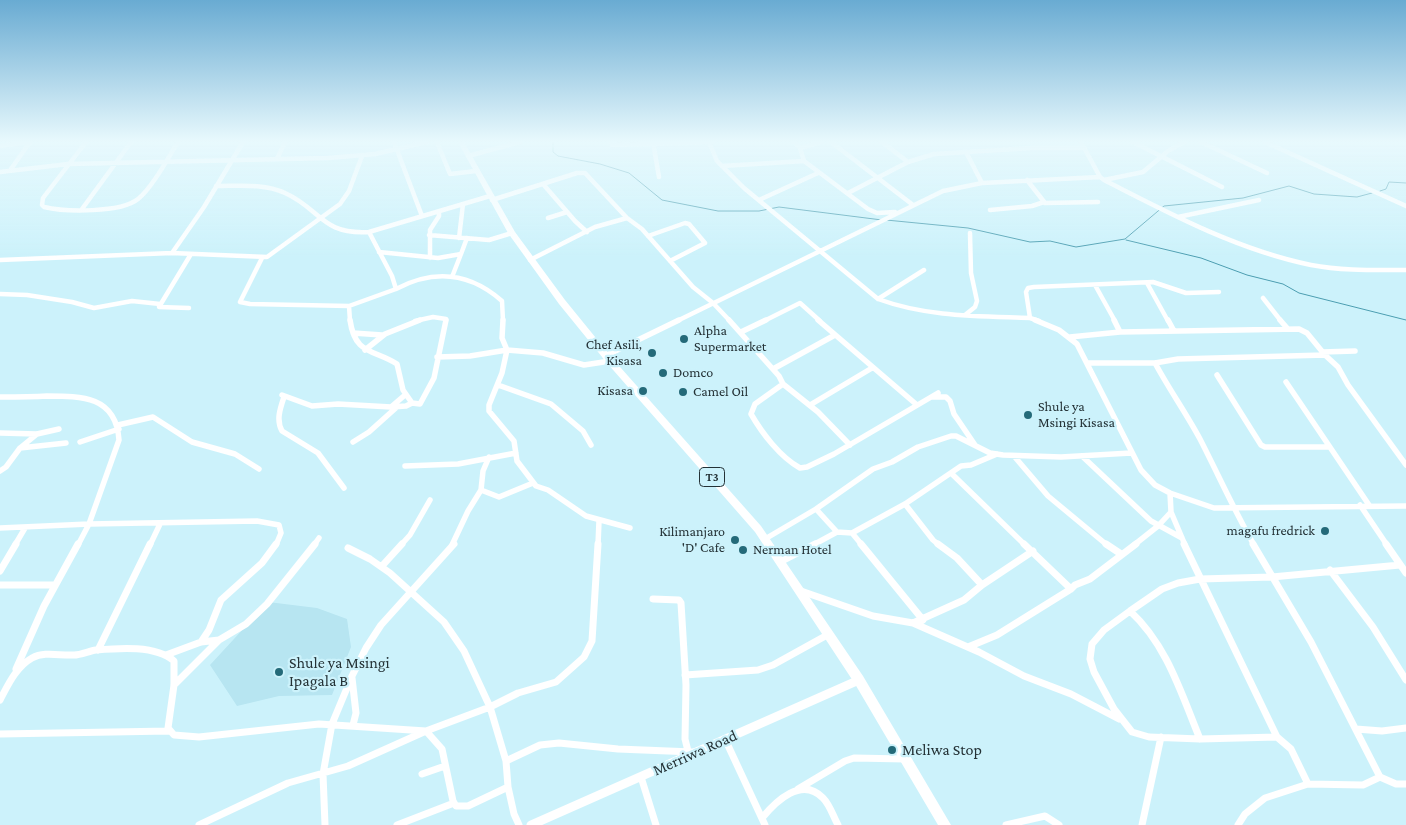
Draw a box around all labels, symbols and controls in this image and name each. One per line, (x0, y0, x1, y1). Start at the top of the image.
place label: Alpha Supermarket (694, 323, 766, 356)
marker: Alpha Supermarket (678, 333, 690, 345)
place label: Chef Asili, Kisasa (586, 337, 642, 370)
marker: Chef Asili, Kisasa (646, 347, 658, 359)
place label: Domco (673, 365, 713, 381)
marker: Domco (657, 367, 669, 379)
place label: Kisasa (597, 383, 633, 399)
place label: Camel Oil (693, 384, 748, 400)
marker: Kisasa (637, 385, 649, 397)
marker: Camel Oil (677, 386, 689, 398)
place label: Shule ya Msingi Kisasa (1038, 399, 1115, 432)
marker: Shule ya Msingi Kisasa (1022, 409, 1034, 421)
road number: T3 (700, 468, 724, 487)
place label: magafu fredrick (1226, 523, 1315, 539)
place label: Kilimanjaro 'D' Cafe (659, 524, 725, 556)
marker: magafu fredrick (1319, 525, 1331, 537)
marker: Kilimanjaro 'D' Cafe (729, 534, 741, 546)
place label: Nerman Hotel (753, 542, 832, 558)
marker: Nerman Hotel (737, 544, 749, 556)
place label: Shule ya Msingi Ipagala B (289, 653, 390, 691)
marker: Shule ya Msingi Ipagala B (273, 666, 285, 678)
street label: Merriwa Road (650, 726, 740, 780)
place label: Meliwa Stop (902, 740, 982, 760)
marker: Meliwa Stop (886, 744, 898, 756)

